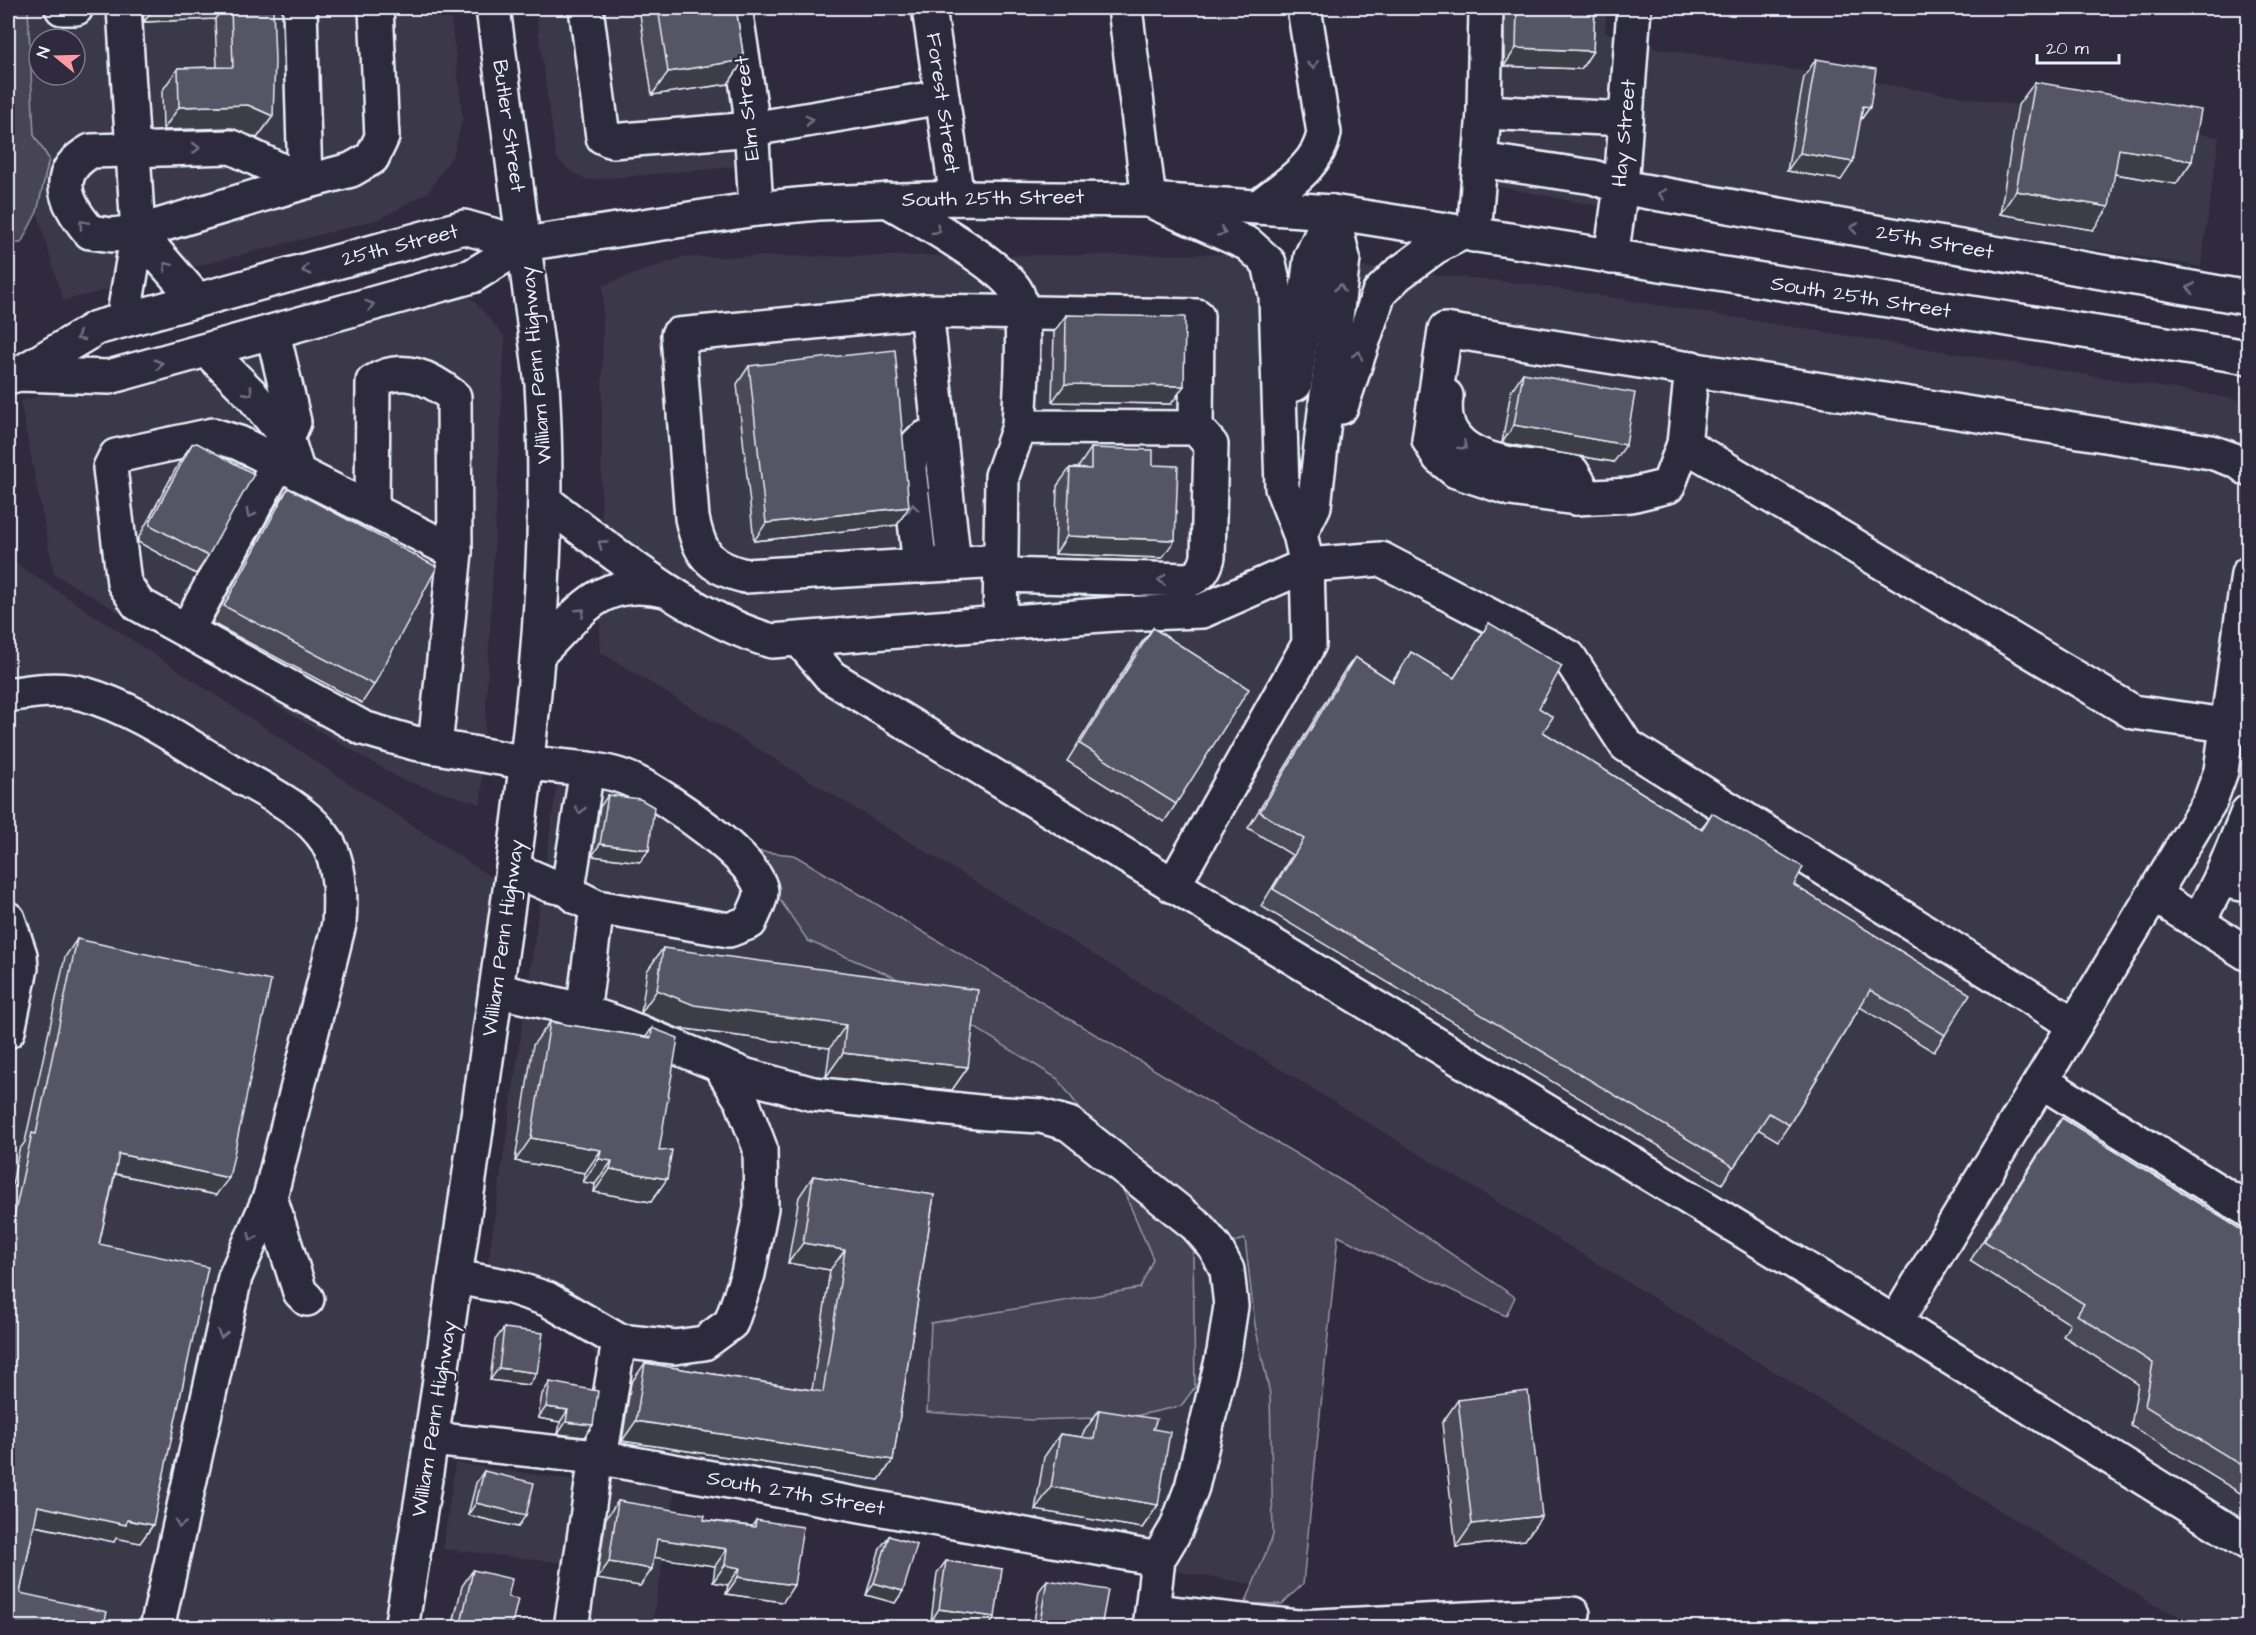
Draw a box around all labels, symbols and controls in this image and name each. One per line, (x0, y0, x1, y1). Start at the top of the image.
north arrow (27, 27, 87, 87)
scale bar (2037, 27, 2120, 65)
street label: Forest Street (919, 31, 967, 176)
text: 20 m (2046, 36, 2089, 61)
text: N (32, 44, 56, 61)
street label: Elm Street (727, 54, 767, 162)
street label: Butler Street (485, 58, 533, 195)
one-way arrow (1307, 61, 1319, 70)
street label: Hay Street (1605, 77, 1645, 188)
one-way arrow (805, 114, 814, 126)
one-way arrow (192, 142, 201, 154)
street label: South 25th Street (902, 182, 1085, 214)
one-way arrow (1657, 188, 1667, 201)
street label: 25th Street (339, 216, 462, 273)
street label: 25th Street (1874, 217, 1997, 267)
one-way arrow (80, 220, 91, 231)
one-way arrow (931, 222, 941, 234)
one-way arrow (1849, 222, 1859, 235)
one-way arrow (1215, 225, 1226, 237)
one-way arrow (164, 262, 175, 273)
one-way arrow (301, 263, 312, 275)
street label: William Penn Highway (513, 264, 561, 465)
street label: South 25th Street (1769, 268, 1954, 326)
one-way arrow (2186, 282, 2196, 295)
one-way arrow (1333, 283, 1346, 292)
one-way arrow (364, 300, 375, 312)
one-way arrow (75, 330, 86, 341)
one-way arrow (1350, 351, 1363, 361)
one-way arrow (154, 358, 164, 371)
one-way arrow (242, 385, 253, 396)
one-way arrow (1457, 439, 1467, 450)
one-way arrow (908, 503, 920, 512)
one-way arrow (246, 508, 257, 518)
one-way arrow (598, 541, 609, 552)
one-way arrow (1158, 573, 1167, 586)
one-way arrow (574, 608, 584, 619)
one-way arrow (575, 806, 587, 815)
street label: William Penn Highway (475, 837, 533, 1039)
one-way arrow (248, 1231, 260, 1242)
street label: William Penn Highway (404, 1318, 466, 1520)
one-way arrow (216, 1328, 229, 1338)
street label: South 27th Street (705, 1463, 888, 1523)
one-way arrow (174, 1519, 187, 1529)

